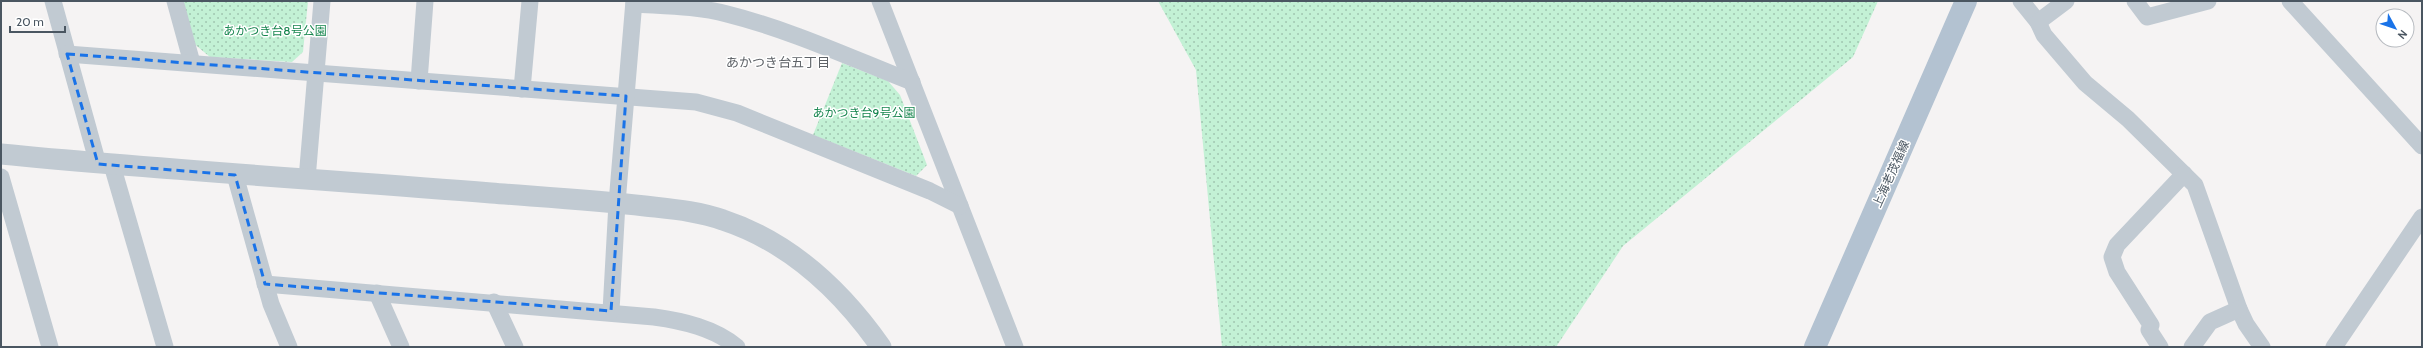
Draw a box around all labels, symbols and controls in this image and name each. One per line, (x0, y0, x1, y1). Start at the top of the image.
scale bar (10, 8, 65, 34)
north arrow (2375, 8, 2415, 48)
text: 20 m (16, 14, 44, 29)
park label: あかつき台8号公園 (223, 23, 327, 38)
text: N (2395, 27, 2411, 42)
district label: あかつき台五丁目 (726, 54, 830, 70)
park label: あかつき台9号公園 (813, 105, 915, 120)
street label: 上海老茂福線 (1869, 138, 1912, 210)

